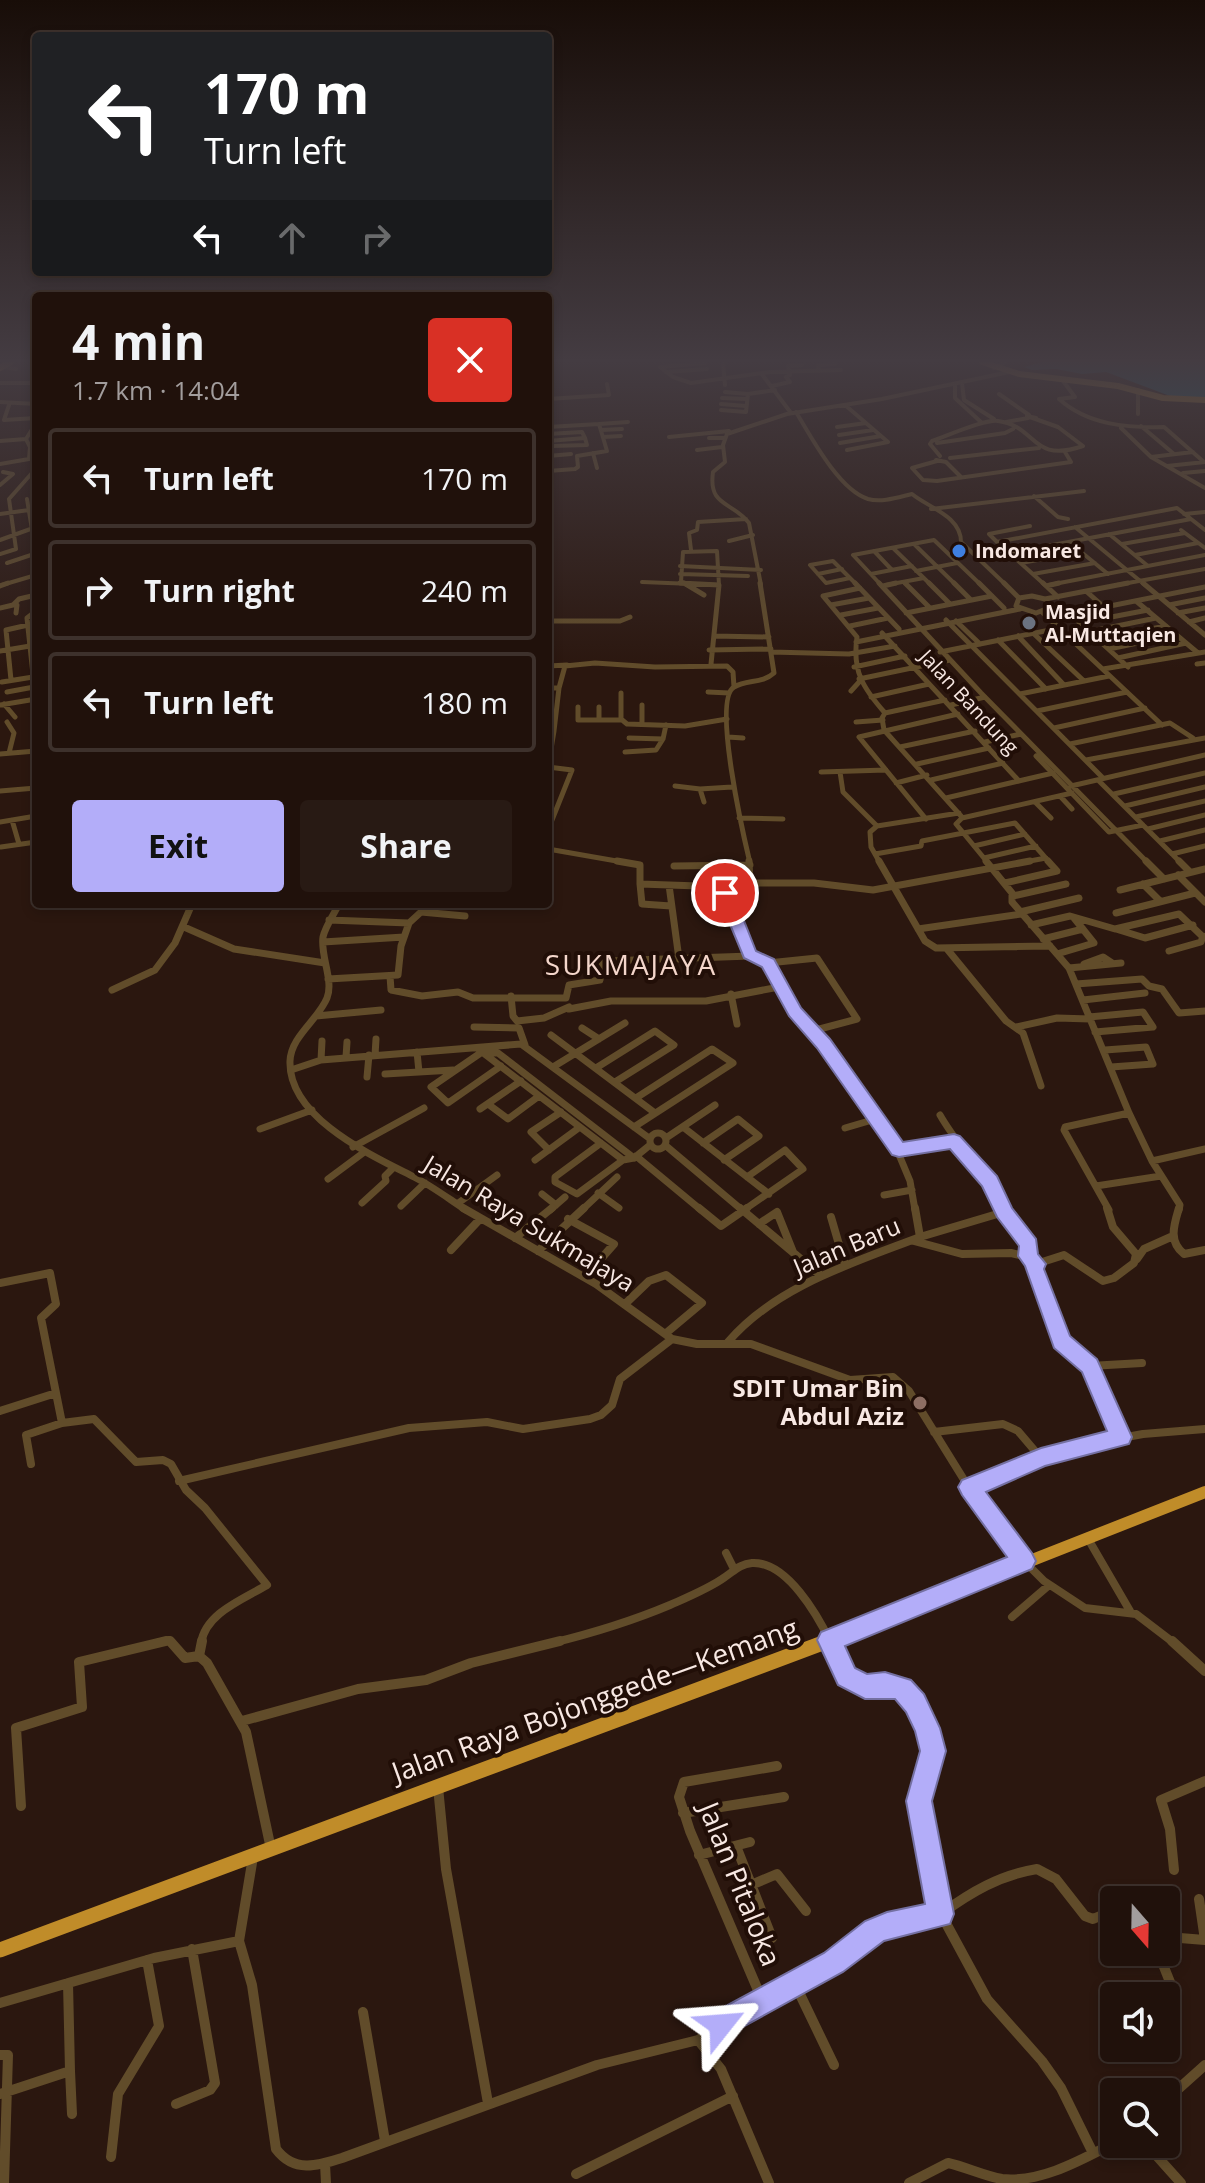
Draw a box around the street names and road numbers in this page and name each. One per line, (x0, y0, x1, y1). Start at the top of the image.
street label: Jalan Bandung (912, 642, 1025, 760)
street label: Jalan Raya Sukmajaya (416, 1146, 641, 1299)
street label: Jalan Baru (786, 1208, 905, 1284)
street label: Jalan Raya Bojonggede—Kemang (384, 1608, 803, 1791)
street label: Jalan Pitaloka (690, 1793, 791, 1971)

